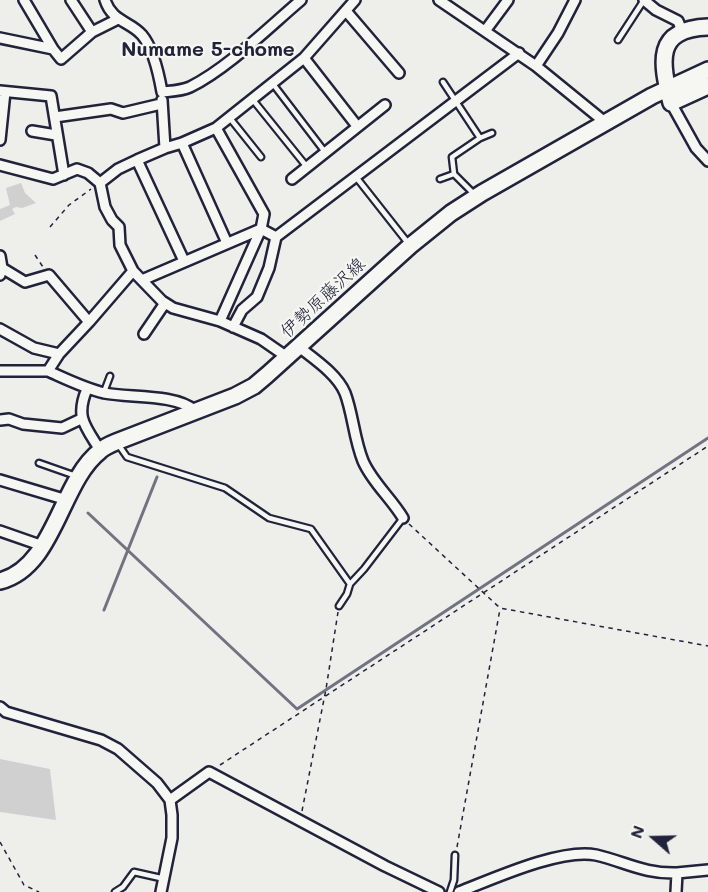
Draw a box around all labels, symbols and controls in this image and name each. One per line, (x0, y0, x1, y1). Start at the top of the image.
district label: Numame 5-chome (121, 38, 295, 62)
street label: 伊勢原藤沢線 (276, 253, 370, 343)
north arrow (624, 808, 684, 868)
text: N (625, 822, 649, 841)

